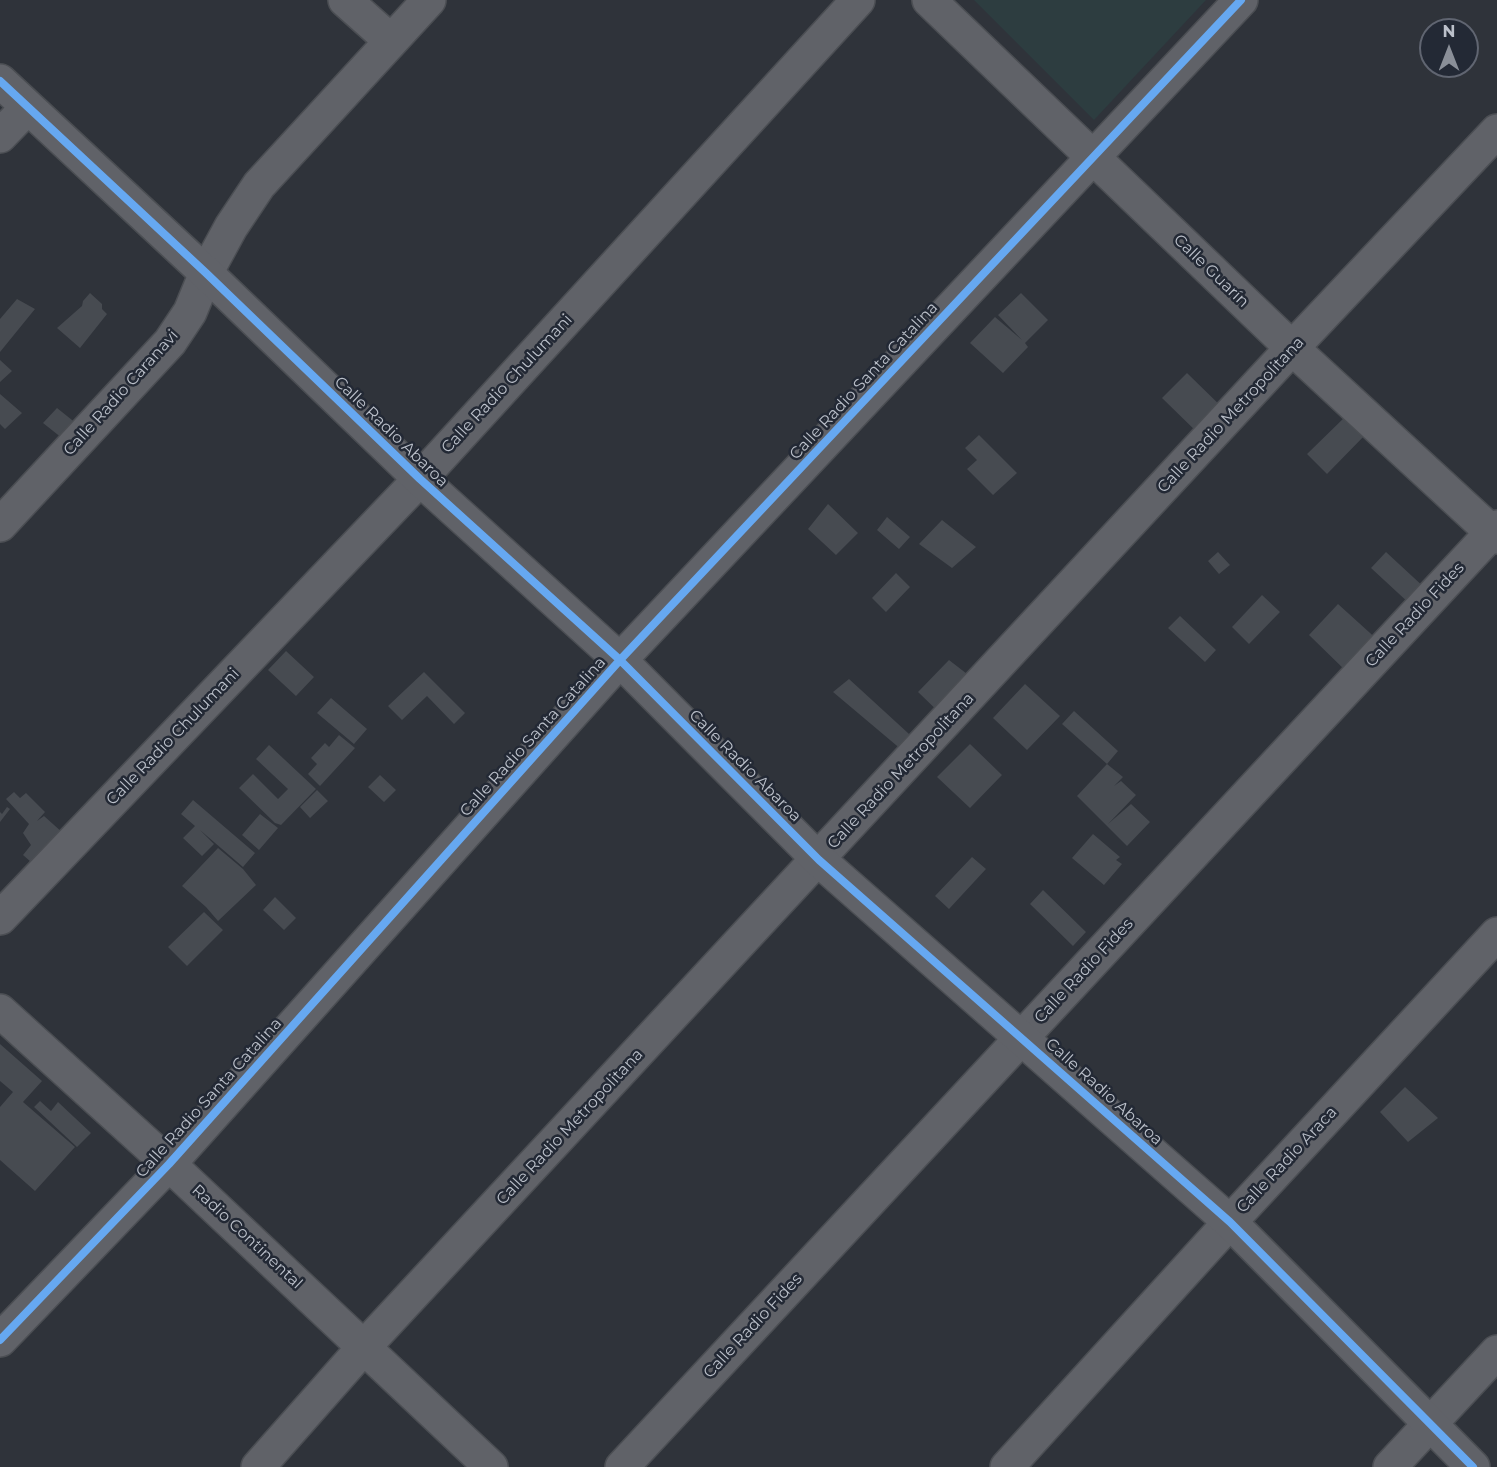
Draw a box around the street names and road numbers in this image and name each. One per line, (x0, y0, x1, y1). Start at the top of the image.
street label: Calle Guarín (1169, 230, 1253, 312)
street label: Calle Radio Santa Catalina (786, 298, 942, 464)
street label: Calle Radio Chulumani (438, 311, 576, 457)
street label: Calle Radio Caranavi (60, 326, 182, 460)
street label: Calle Radio Metropolitana (1154, 333, 1308, 497)
street label: Calle Radio Abaroa (330, 373, 452, 491)
street label: Calle Radio Fides (1362, 559, 1468, 671)
street label: Calle Radio Santa Catalina (456, 653, 610, 821)
street label: Calle Radio Chulumani (103, 665, 243, 809)
street label: Calle Radio Metropolitana (824, 689, 978, 853)
street label: Calle Radio Abaroa (685, 706, 805, 826)
street label: Calle Radio Fides (1031, 915, 1137, 1027)
street label: Calle Radio Santa Catalina (132, 1014, 286, 1182)
street label: Calle Radio Abaroa (1042, 1034, 1166, 1150)
street label: Calle Radio Metropolitana (493, 1045, 647, 1209)
street label: Calle Radio Araca (1233, 1103, 1341, 1217)
street label: Radio Continental (188, 1181, 306, 1293)
street label: Calle Radio Fides (700, 1270, 806, 1382)

